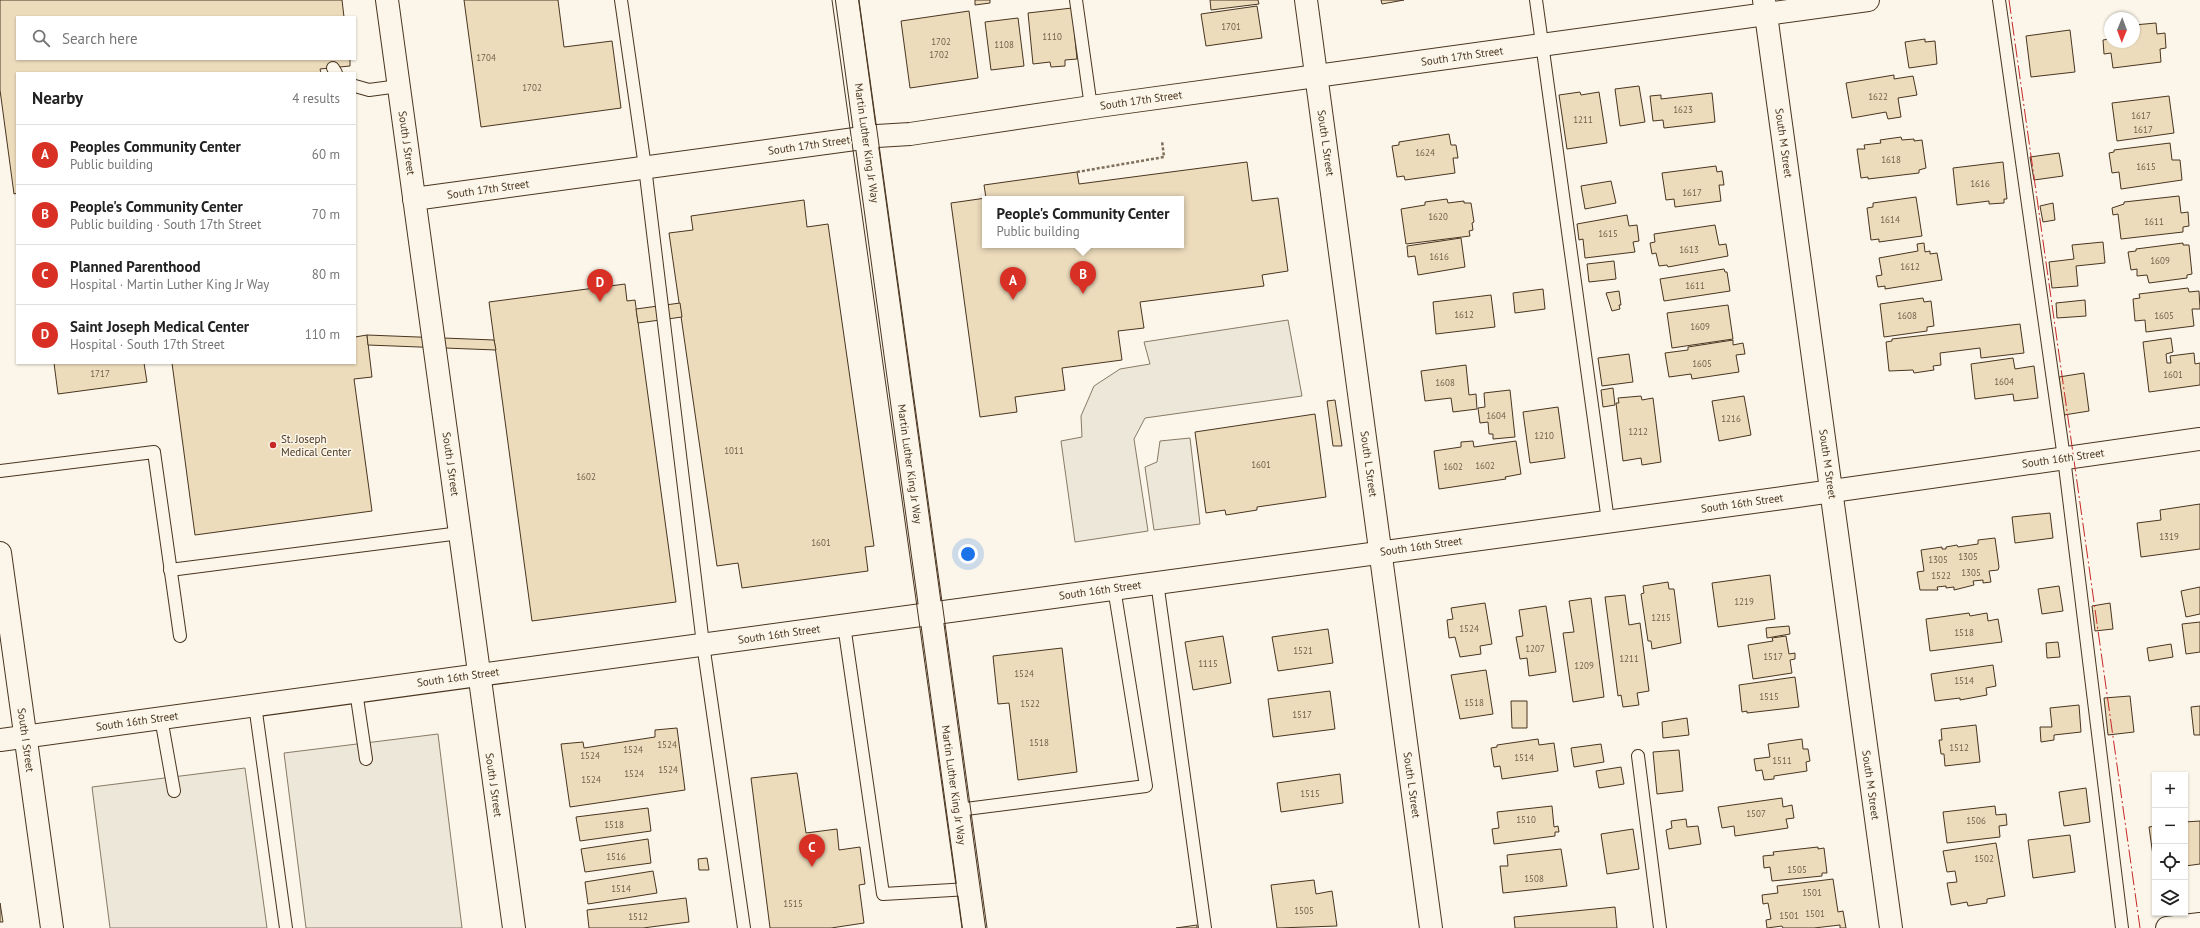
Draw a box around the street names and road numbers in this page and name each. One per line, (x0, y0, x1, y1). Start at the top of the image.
street label: South 17th Street (1420, 43, 1504, 69)
street label: Martin Luther King Jr Way (852, 82, 882, 205)
street label: South 17th Street (1099, 87, 1183, 113)
street label: South M Street (1772, 107, 1796, 179)
street label: South L Street (1314, 109, 1338, 177)
street label: South J Street (396, 110, 418, 176)
street label: South 17th Street (767, 132, 851, 158)
street label: South 17th Street (446, 176, 530, 202)
street label: Martin Luther King Jr Way (895, 403, 925, 526)
street label: South M Street (1816, 428, 1840, 500)
street label: South L Street (1357, 430, 1381, 498)
street label: South J Street (440, 431, 462, 497)
street label: South 16th Street (2021, 445, 2105, 471)
street label: South 16th Street (1700, 490, 1784, 516)
street label: South 16th Street (1379, 533, 1463, 559)
street label: South 16th Street (1058, 577, 1142, 603)
street label: South 16th Street (737, 621, 821, 647)
street label: South 16th Street (416, 664, 500, 690)
street label: South I Street (15, 707, 37, 773)
street label: South 16th Street (95, 708, 179, 734)
street label: Martin Luther King Jr Way (939, 724, 969, 847)
street label: South M Street (1859, 749, 1883, 821)
street label: South L Street (1400, 751, 1424, 819)
street label: South J Street (483, 752, 505, 818)

